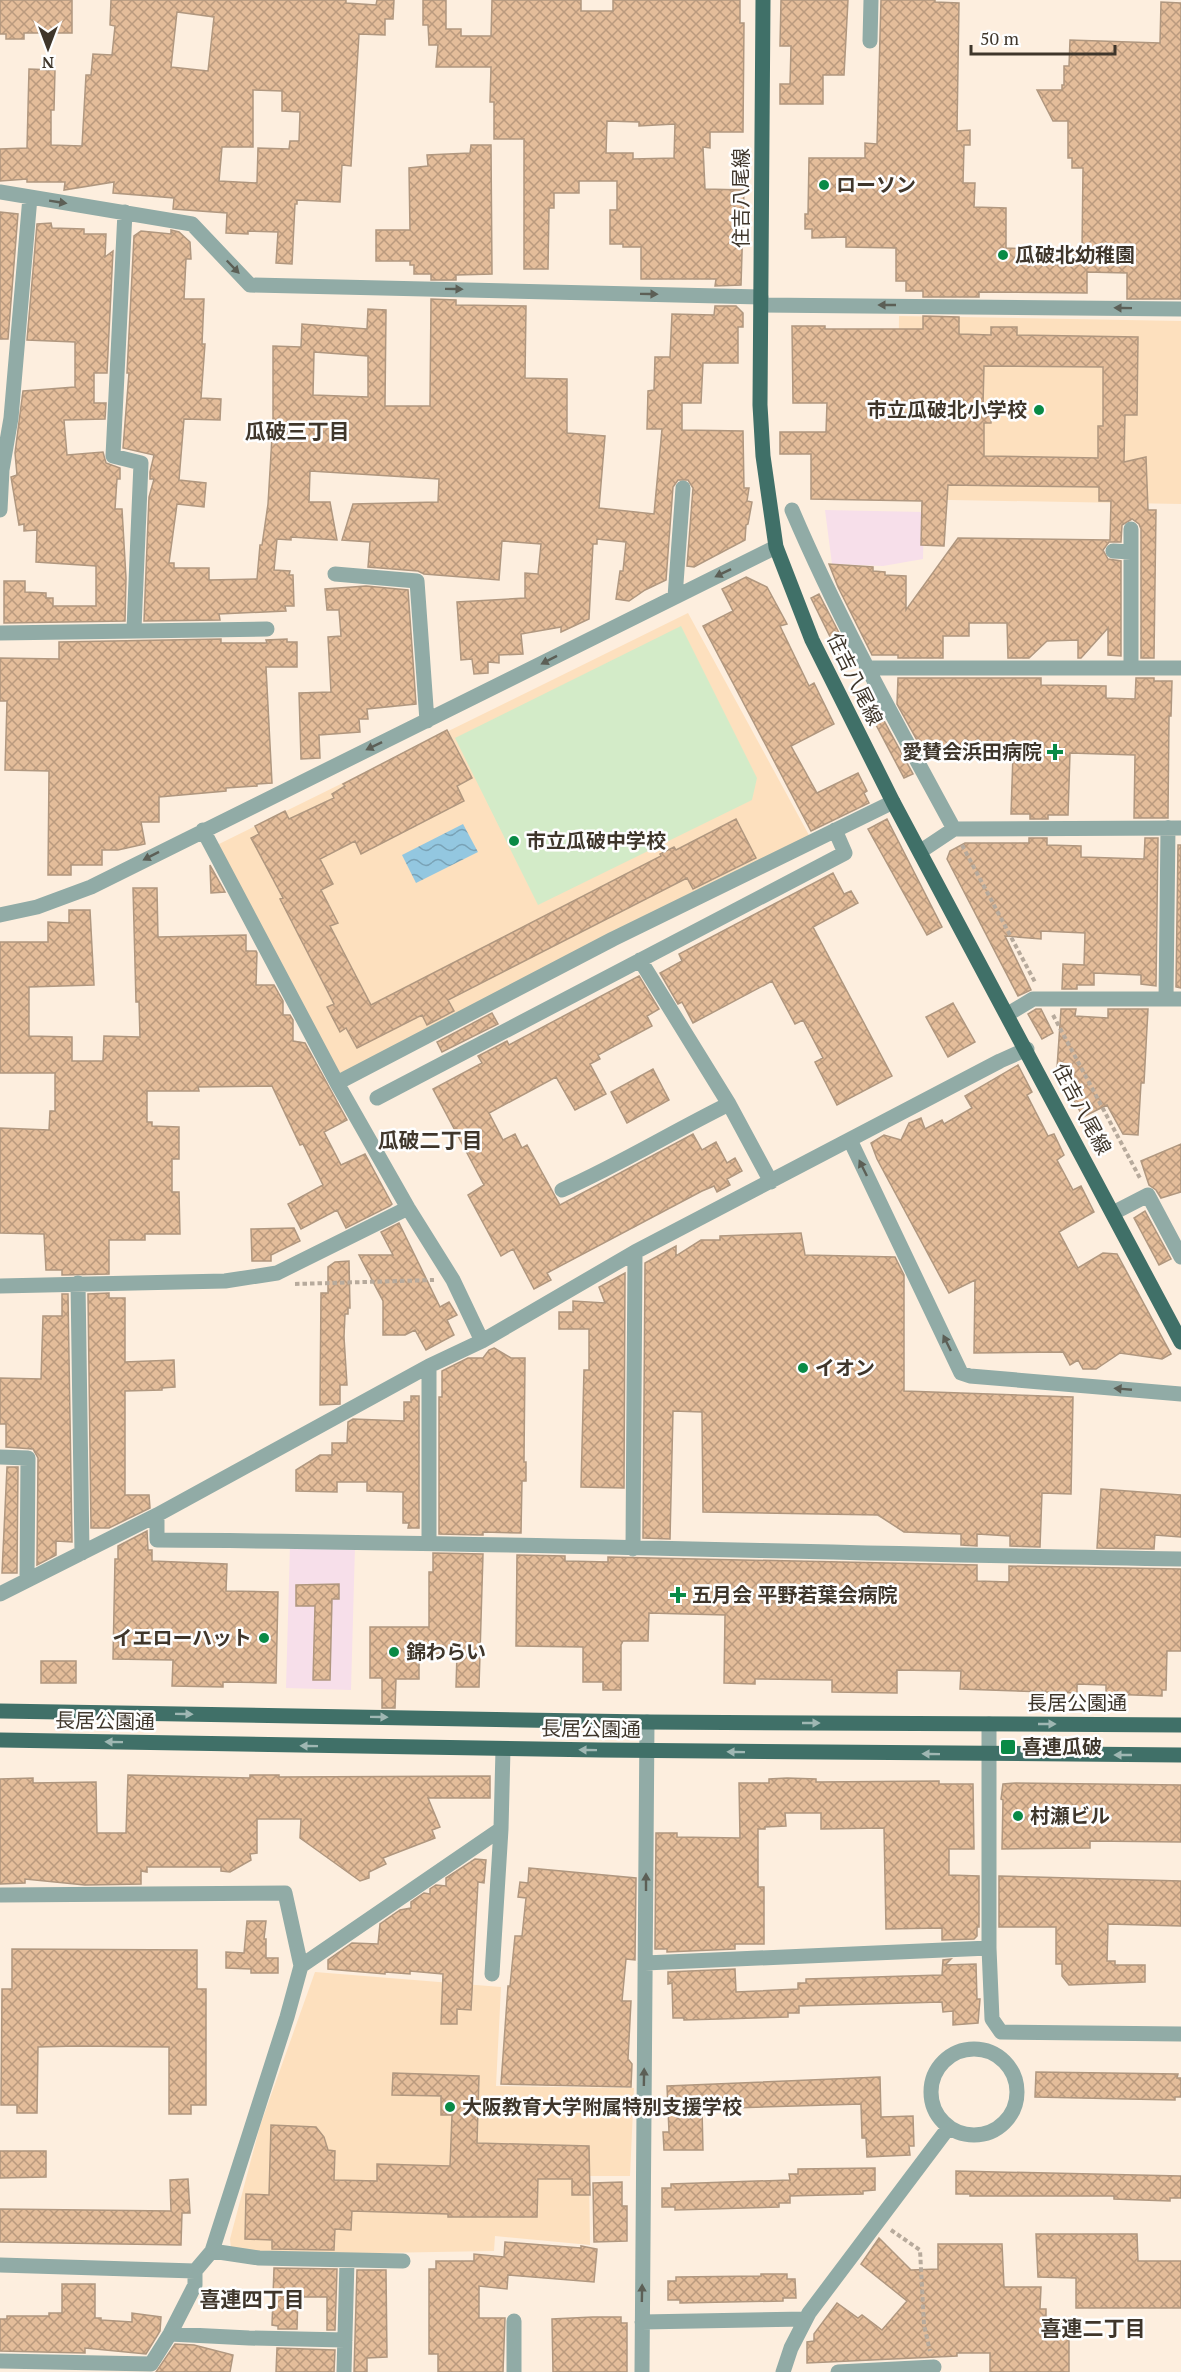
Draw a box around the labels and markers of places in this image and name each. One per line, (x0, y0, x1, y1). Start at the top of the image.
place label: ローソン (836, 171, 916, 198)
marker: ローソン (817, 178, 831, 192)
place label: 瓜破北幼稚園 (1015, 241, 1135, 268)
marker: 瓜破北幼稚園 (996, 248, 1010, 262)
place label: 市立瓜破北小学校 (867, 396, 1027, 423)
marker: 市立瓜破北小学校 (1032, 403, 1046, 417)
place label: 愛賛会浜田病院 (902, 738, 1042, 765)
marker: 愛賛会浜田病院 (1046, 743, 1064, 761)
place label: 市立瓜破中学校 (526, 827, 666, 854)
marker: 市立瓜破中学校 (507, 834, 521, 848)
place label: イオン (815, 1354, 875, 1381)
marker: イオン (796, 1361, 810, 1375)
place label: 五月会 平野若葉会病院 (692, 1581, 897, 1608)
marker: 五月会 平野若葉会病院 (669, 1586, 687, 1604)
place label: イエローハット (113, 1624, 252, 1651)
marker: イエローハット (257, 1631, 271, 1645)
place label: 錦わらい (406, 1638, 486, 1665)
marker: 錦わらい (387, 1645, 401, 1659)
place label: 喜連瓜破 (1022, 1733, 1102, 1760)
marker: 喜連瓜破 (999, 1738, 1017, 1756)
place label: 村瀬ビル (1030, 1802, 1110, 1829)
marker: 村瀬ビル (1011, 1809, 1025, 1823)
place label: 大阪教育大学附属特別支援学校 (462, 2093, 742, 2120)
marker: 大阪教育大学附属特別支援学校 (443, 2100, 457, 2114)

